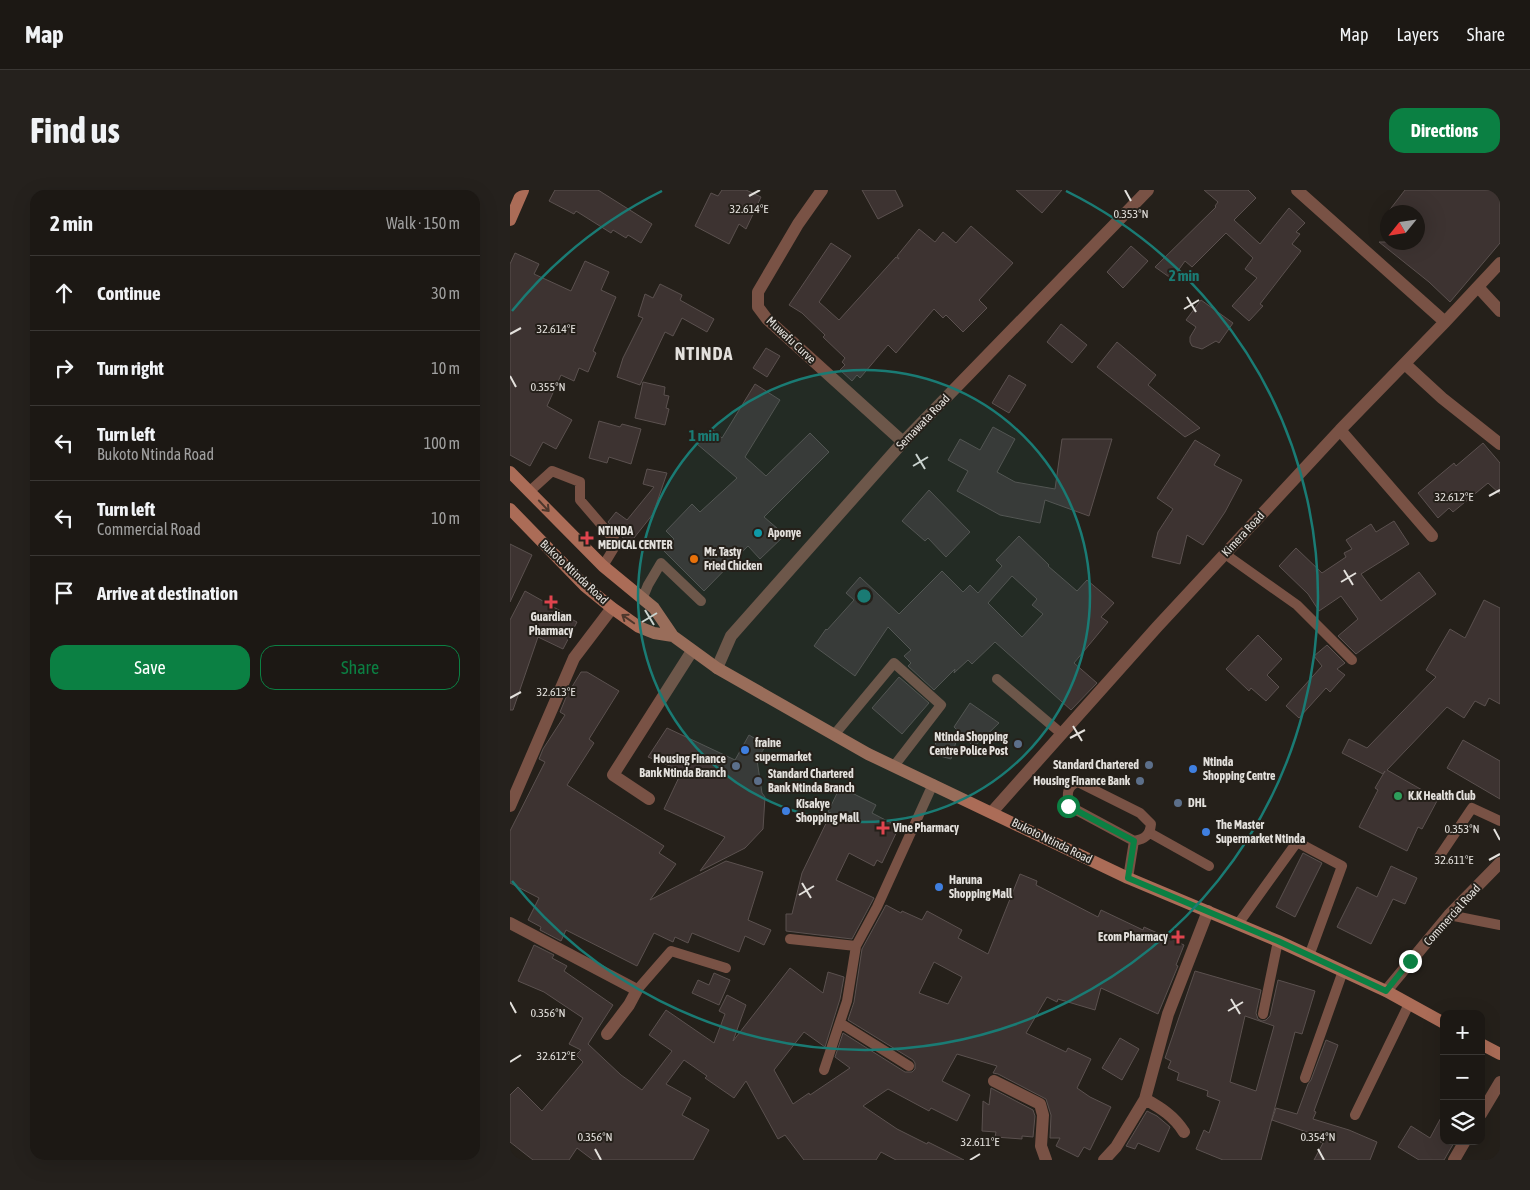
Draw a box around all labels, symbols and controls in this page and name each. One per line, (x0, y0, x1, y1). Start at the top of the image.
text: Map (25, 21, 64, 48)
text: Map (1339, 24, 1368, 45)
text: Layers (1396, 24, 1439, 45)
text: Share (1467, 24, 1505, 45)
button: Directions (1389, 108, 1500, 153)
text: Find us (30, 110, 120, 150)
text: 32.614°E (730, 202, 768, 216)
north arrow (1380, 205, 1425, 250)
text: 0.353°N (1113, 207, 1149, 221)
text: 2 min (50, 211, 93, 235)
text: Walk · 150 m (386, 214, 460, 232)
text: 2 min (1169, 267, 1199, 284)
icon: ahead (50, 279, 78, 307)
text: Continue (97, 282, 161, 304)
text: 30 m (431, 284, 460, 302)
street label: Muwafu Curve (763, 314, 819, 366)
text: 32.614°E (537, 322, 575, 336)
district label: NTINDA (675, 343, 733, 364)
icon: right (50, 354, 78, 382)
text: Turn right (97, 357, 164, 379)
text: 10 m (431, 359, 460, 377)
text: 0.355°N (530, 380, 566, 394)
street label: Semawata Road (893, 392, 953, 452)
text: Turn left (97, 423, 155, 445)
text: 1 min (689, 427, 719, 444)
icon: left (50, 429, 78, 457)
text: 100 m (424, 434, 460, 452)
text: Bukoto Ntinda Road (97, 445, 214, 463)
text: 32.612°E (1435, 490, 1473, 504)
text: Turn left (97, 498, 155, 520)
one-way arrow (539, 500, 550, 513)
icon: left (50, 504, 78, 532)
text: 10 m (431, 509, 460, 527)
street label: Kimera Road (1219, 509, 1267, 559)
text: Commercial Road (97, 520, 201, 538)
place label: NTINDA MEDICAL CENTER (598, 524, 672, 552)
place label: Aponye (767, 526, 802, 540)
marker: Aponye (752, 527, 764, 539)
marker: NTINDA MEDICAL CENTER (580, 531, 594, 545)
street label: Bukoto Ntinda Road (537, 537, 611, 607)
place label: Mr. Tasty Fried Chicken (704, 545, 763, 573)
marker: Mr. Tasty Fried Chicken (688, 553, 700, 565)
icon: arrive (50, 579, 78, 607)
text: Arrive at destination (97, 582, 238, 604)
centre of rings (855, 587, 873, 605)
marker: Guardian Pharmacy (545, 596, 557, 608)
place label: Guardian Pharmacy (529, 610, 573, 638)
one-way arrow (621, 614, 635, 624)
button: Save (50, 645, 250, 690)
button: Share (260, 645, 460, 690)
text: 32.613°E (537, 685, 575, 699)
place label: Ntinda Shopping Centre Police Post (929, 730, 1009, 758)
place label: fraine supermarket (754, 736, 812, 764)
marker: Ntinda Shopping Centre Police Post (1012, 738, 1024, 750)
marker: fraine supermarket (739, 744, 751, 756)
place label: Housing Finance Bank Ntinda Branch (639, 752, 727, 780)
place label: Ntinda Shopping Centre (1203, 755, 1276, 783)
place label: Standard Chartered (1053, 758, 1139, 772)
marker: Standard Chartered (1143, 759, 1155, 771)
marker: Housing Finance Bank Ntinda Branch (730, 760, 742, 772)
marker: Ntinda Shopping Centre (1187, 763, 1199, 775)
place label: Standard Chartered Bank Ntinda Branch (768, 767, 855, 795)
place label: Housing Finance Bank (1033, 774, 1131, 788)
marker: Standard Chartered Bank Ntinda Branch (752, 775, 764, 787)
marker: Housing Finance Bank (1134, 775, 1146, 787)
place label: K.K Health Club (1408, 789, 1476, 803)
marker: K.K Health Club (1392, 790, 1404, 802)
route start (1057, 795, 1080, 818)
place label: DHL (1188, 796, 1207, 810)
place label: Kisakye Shopping Mall (796, 797, 860, 825)
marker: DHL (1172, 797, 1184, 809)
marker: Kisakye Shopping Mall (780, 805, 792, 817)
street label: Bukoto Ntinda Road (1010, 815, 1094, 867)
place label: The Master Supermarket Ntinda (1216, 818, 1306, 846)
place label: Vine Pharmacy (892, 821, 959, 835)
marker: Vine Pharmacy (877, 822, 889, 834)
text: 0.353°N (1444, 822, 1480, 836)
marker: The Master Supermarket Ntinda (1200, 826, 1212, 838)
text: 32.611°E (1435, 853, 1473, 867)
place label: Haruna Shopping Mall (949, 873, 1013, 901)
marker: Haruna Shopping Mall (933, 881, 945, 893)
street label: Commercial Road (1421, 881, 1483, 949)
place label: Ecom Pharmacy (1098, 930, 1168, 944)
marker: Ecom Pharmacy (1172, 931, 1184, 943)
route end (1399, 950, 1422, 973)
text: 0.356°N (530, 1006, 566, 1020)
map controls (1440, 1010, 1485, 1145)
button: + (1440, 1010, 1485, 1055)
text: 32.612°E (537, 1049, 575, 1063)
button: − (1440, 1055, 1485, 1100)
button: layers (1440, 1100, 1485, 1145)
text: 0.356°N (577, 1130, 613, 1144)
text: 0.354°N (1300, 1130, 1336, 1144)
text: 32.611°E (961, 1135, 999, 1149)

